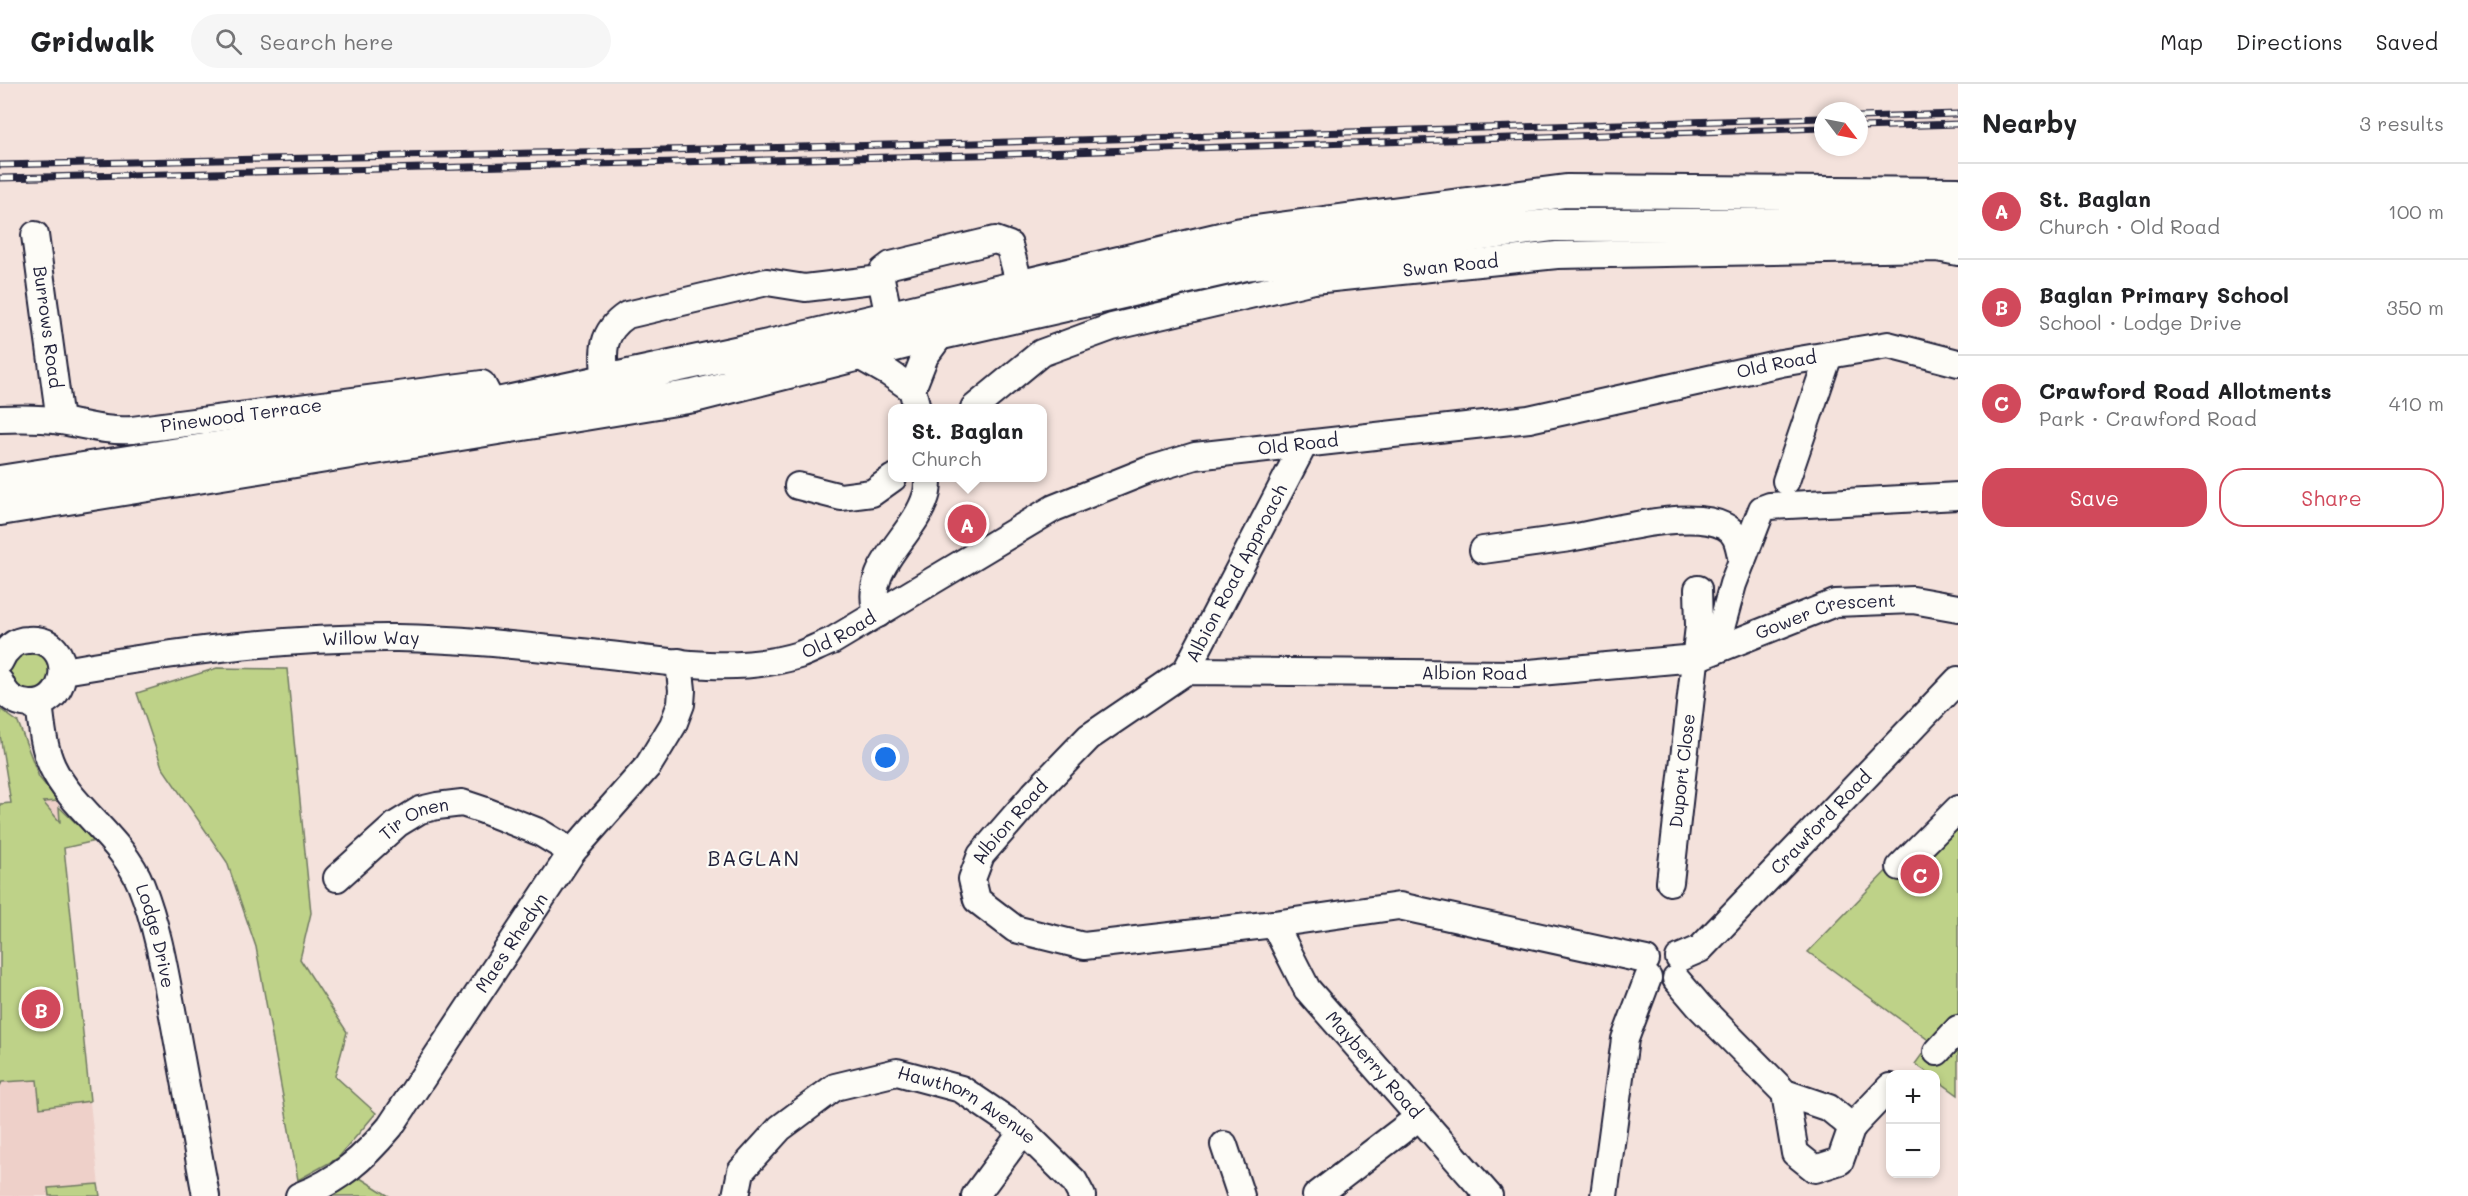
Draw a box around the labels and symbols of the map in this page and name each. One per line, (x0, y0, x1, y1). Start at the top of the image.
north arrow (1814, 102, 1868, 156)
street label: Swan Road (1402, 248, 1499, 282)
street label: Burrows Road (28, 264, 68, 390)
street label: Old Road (1734, 344, 1818, 384)
street label: Pinewood Terrace (159, 392, 323, 437)
street label: Old Road (1256, 427, 1339, 460)
street label: Albion Road Approach (1180, 480, 1292, 666)
pin: A (948, 502, 986, 546)
street label: Gower Crescent (1751, 588, 1896, 644)
street label: Old Road (798, 605, 880, 664)
street label: Willow Way (322, 625, 420, 651)
street label: Albion Road (1421, 660, 1528, 685)
street label: Duport Close (1663, 712, 1700, 829)
your location (871, 743, 900, 772)
street label: Crawford Road (1765, 765, 1876, 879)
street label: Albion Road (966, 774, 1053, 867)
street label: Tir Onen (374, 792, 450, 845)
district label: BAGLAN (707, 844, 801, 871)
pin: C (1900, 852, 1940, 896)
street label: Lodge Drive (131, 880, 181, 990)
street label: Maes Rhedyn (469, 888, 553, 997)
pin: B (22, 986, 60, 1032)
street label: Mayberry Road (1321, 1005, 1428, 1123)
street label: Hawthorn Avenue (895, 1060, 1042, 1149)

